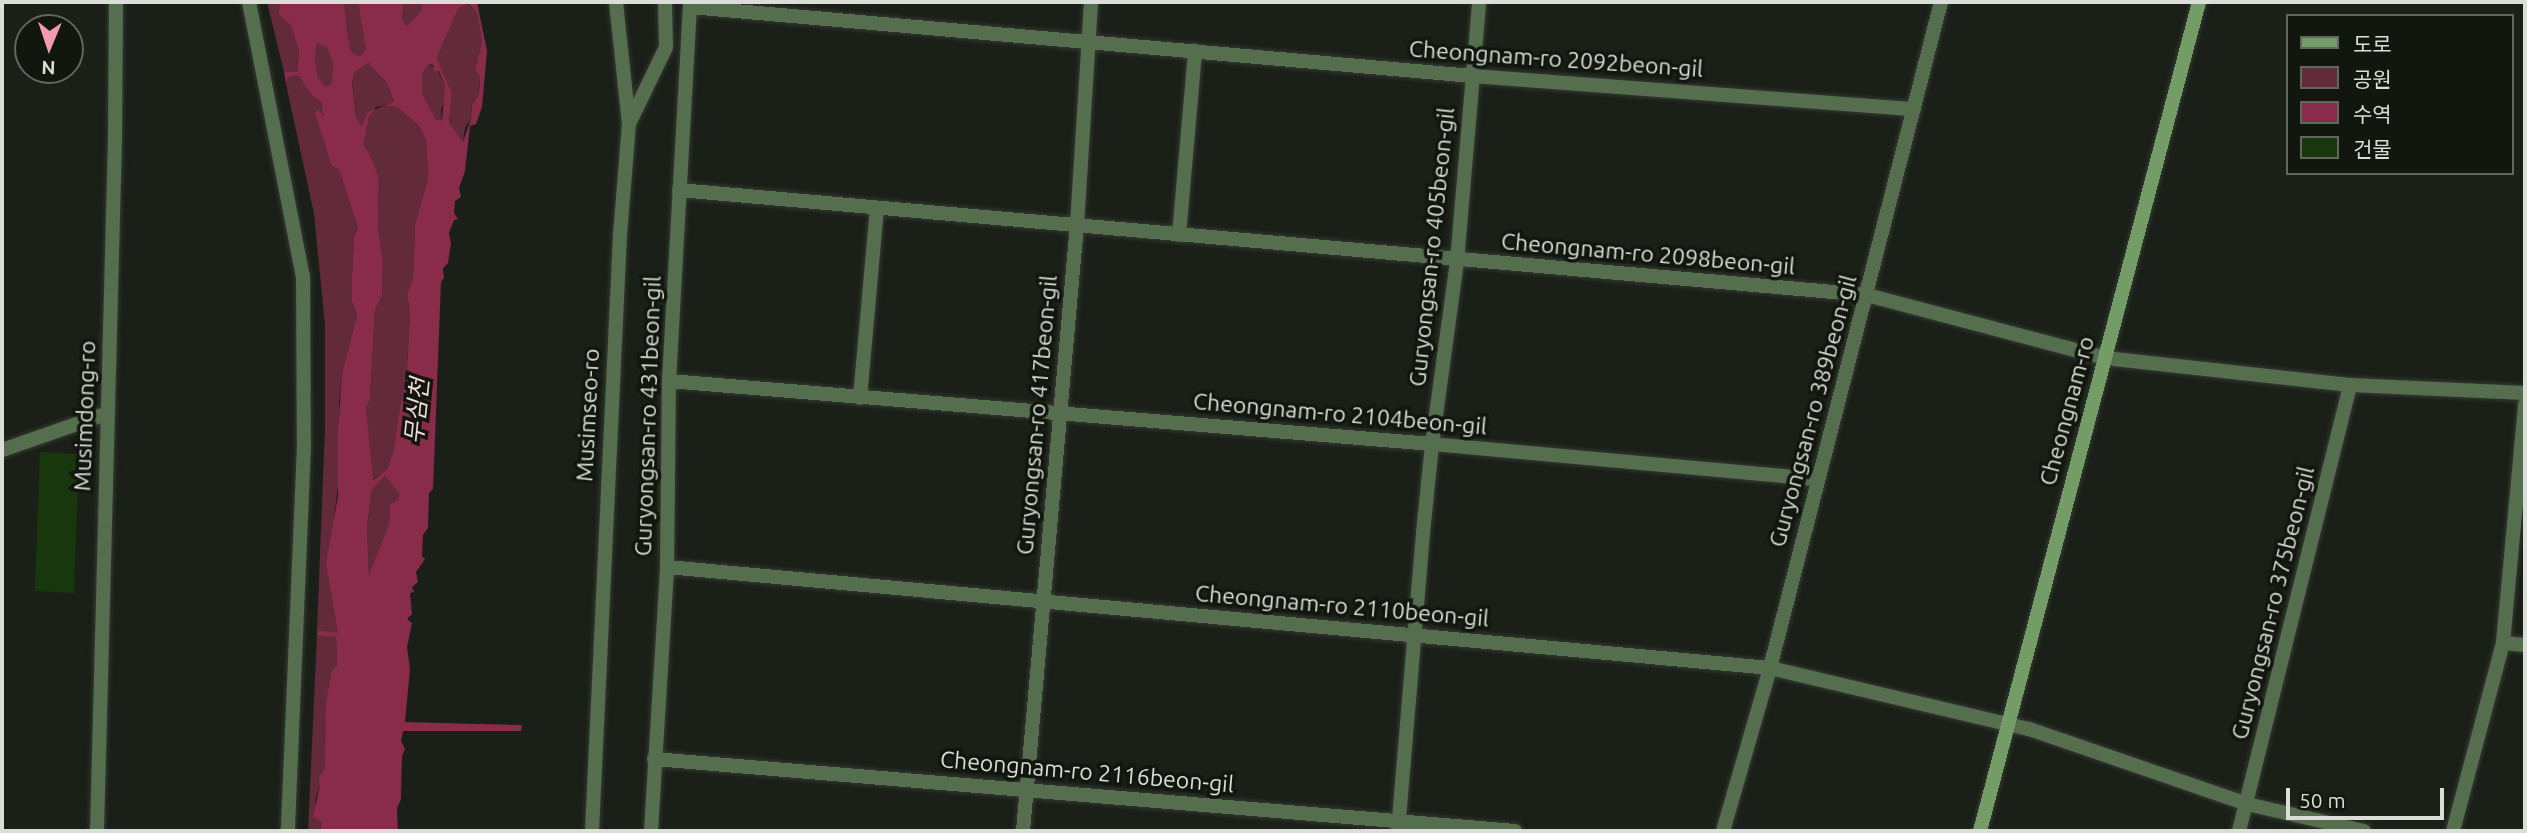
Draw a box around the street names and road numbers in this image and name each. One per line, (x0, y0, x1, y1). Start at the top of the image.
street label: Cheongnam-ro 2092beon-gil (1408, 35, 1704, 83)
street label: Guryongsan-ro 405beon-gil (1404, 106, 1460, 388)
street label: Cheongnam-ro 2098beon-gil (1500, 227, 1796, 281)
street label: Guryongsan-ro 389beon-gil (1763, 272, 1863, 550)
street label: Guryongsan-ro 417beon-gil (1011, 274, 1063, 556)
street label: Guryongsan-ro 431beon-gil (629, 275, 667, 557)
street label: Cheongnam-ro (2034, 333, 2100, 489)
street label: Musimdong-ro (69, 340, 101, 492)
street label: Musimseo-ro (571, 348, 605, 482)
street label: Cheongnam-ro 2104beon-gil (1192, 387, 1488, 441)
street label: Guryongsan-ro 375beon-gil (2226, 464, 2320, 742)
street label: Cheongnam-ro 2110beon-gil (1194, 579, 1490, 633)
street label: Cheongnam-ro 2116beon-gil (939, 745, 1235, 799)

